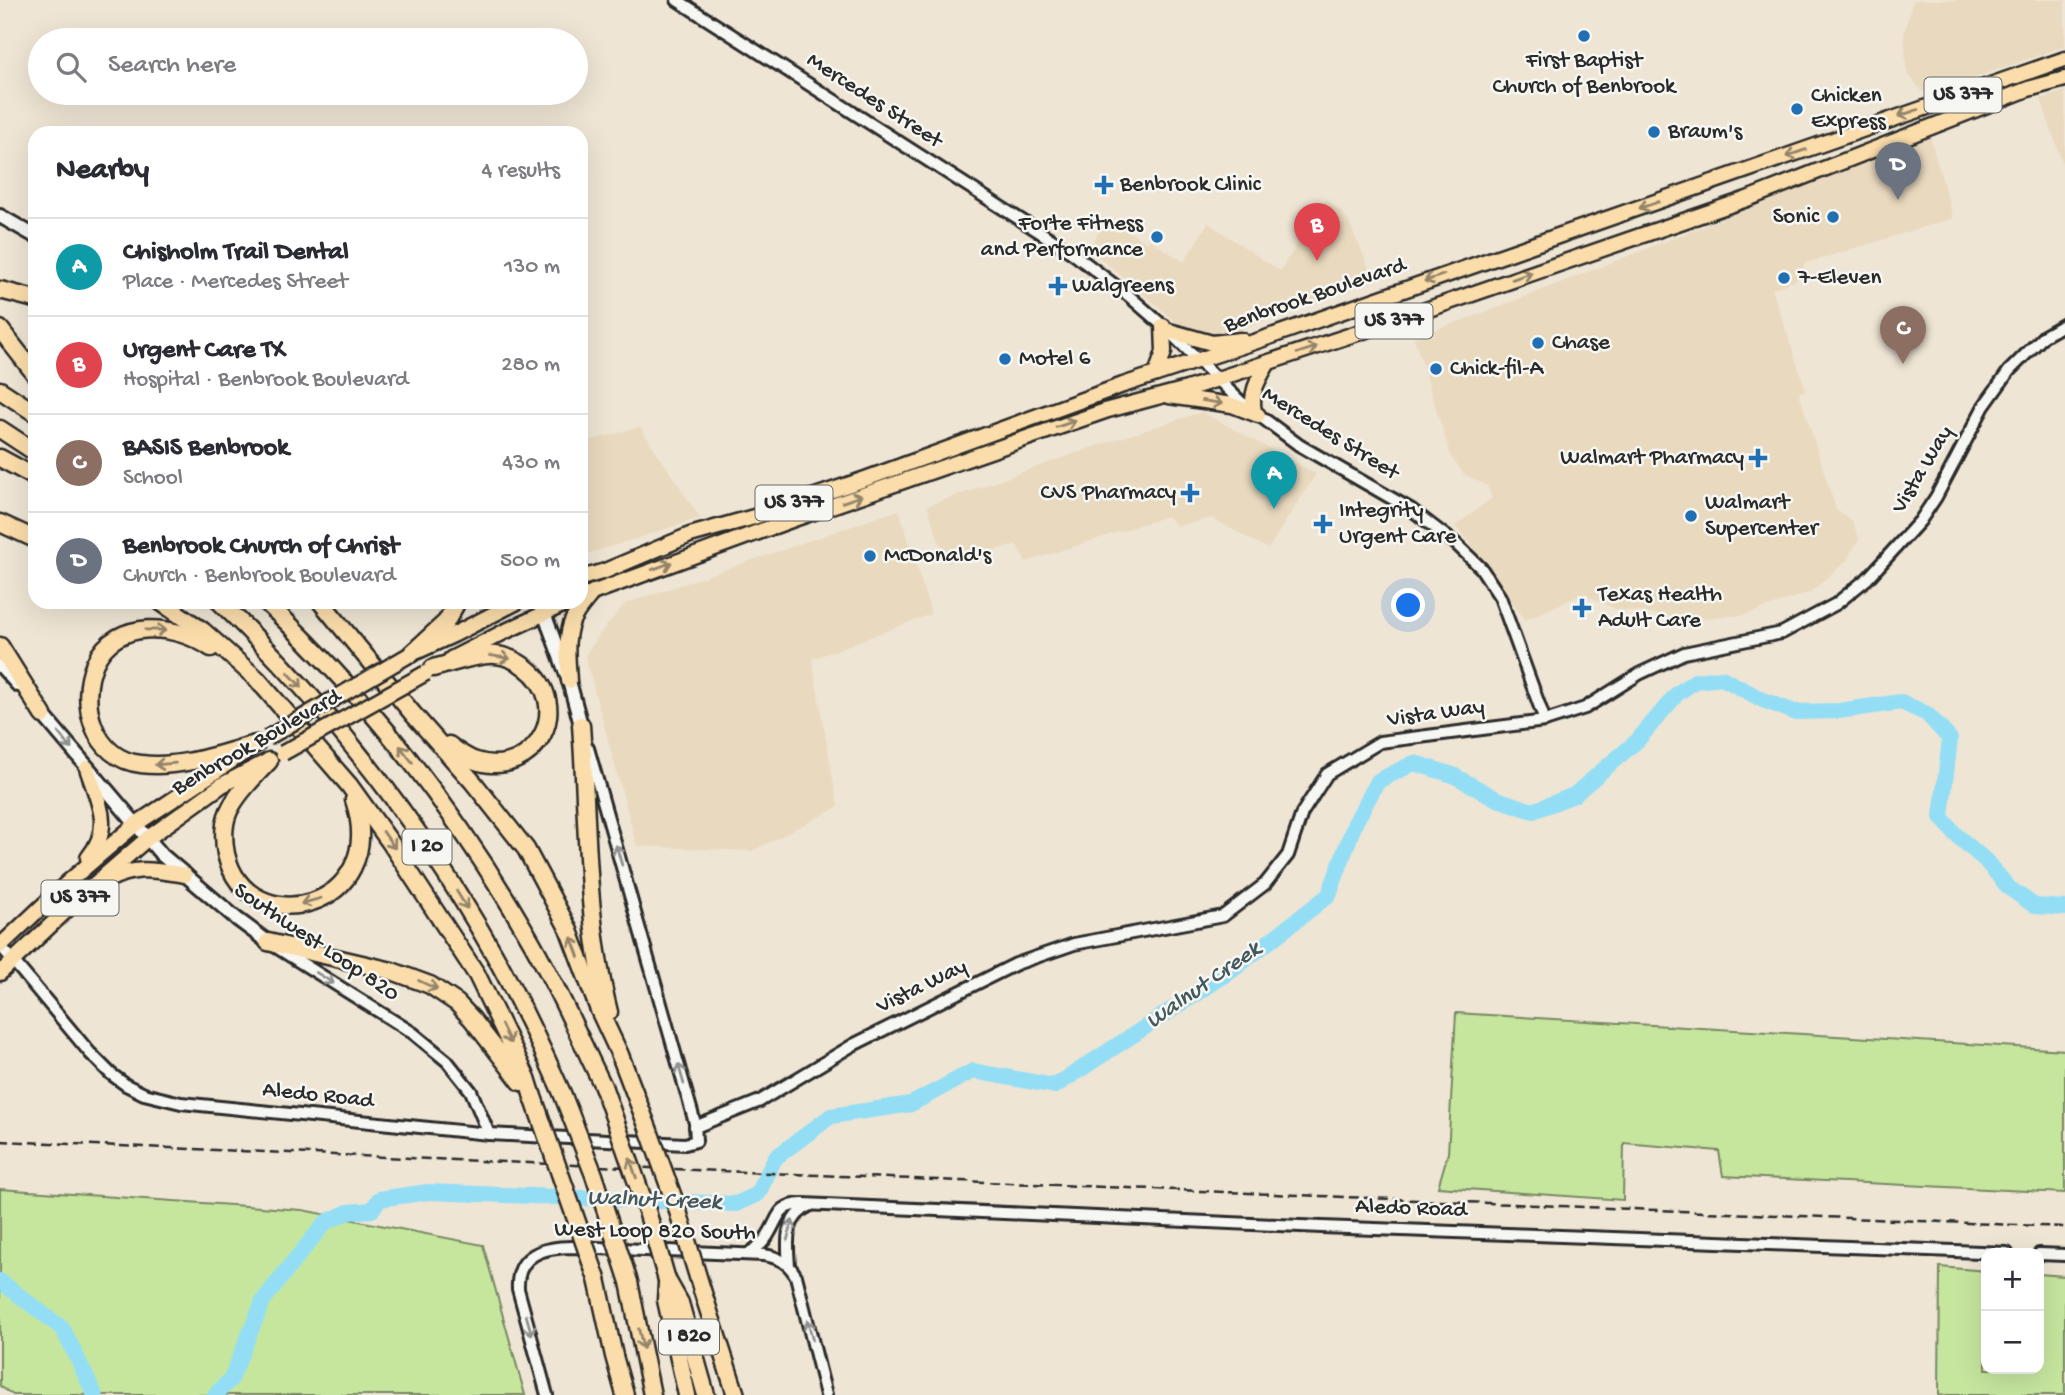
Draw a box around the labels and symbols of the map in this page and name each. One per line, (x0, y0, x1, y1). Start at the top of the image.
marker: First Baptist Church of Benbrook (1576, 28, 1592, 44)
street label: Mercedes Street (801, 47, 948, 156)
place label: First Baptist Church of Benbrook (1493, 48, 1678, 101)
road number: US 377 (1924, 78, 2002, 112)
place label: Chicken Express (1811, 83, 1886, 136)
marker: Chicken Express (1789, 101, 1805, 117)
one-way arrow (1897, 108, 1919, 120)
place label: Braum's (1667, 119, 1743, 146)
marker: Braum's (1646, 124, 1662, 140)
pin: D (1875, 142, 1921, 200)
one-way arrow (1785, 147, 1807, 160)
place label: Benbrook Clinic (1119, 172, 1262, 199)
marker: Benbrook Clinic (1094, 175, 1114, 195)
one-way arrow (1638, 200, 1660, 212)
pin: B (1294, 203, 1340, 261)
place label: Sonic (1773, 204, 1820, 231)
marker: Sonic (1825, 209, 1841, 225)
place label: Forte Fitness and Performance (981, 211, 1144, 264)
marker: Forte Fitness and Performance (1149, 229, 1165, 245)
street label: Benbrook Boulevard (1220, 252, 1411, 340)
place label: 7-Eleven (1797, 265, 1881, 292)
one-way arrow (1511, 269, 1533, 281)
marker: 7-Eleven (1776, 270, 1792, 286)
place label: Walgreens (1072, 273, 1174, 300)
one-way arrow (1423, 273, 1445, 285)
marker: Walgreens (1050, 278, 1066, 294)
road number: US 377 (1356, 304, 1432, 338)
pin: C (1880, 306, 1926, 364)
place label: Chase (1552, 330, 1611, 357)
marker: Chase (1530, 335, 1546, 351)
one-way arrow (1296, 342, 1318, 355)
place label: Motel 6 (1019, 346, 1091, 373)
marker: Motel 6 (997, 351, 1013, 367)
place label: Chick-fil-A (1450, 356, 1544, 383)
marker: Chick-fil-A (1428, 361, 1444, 377)
street label: Mercedes Street (1257, 381, 1405, 488)
one-way arrow (1200, 396, 1223, 409)
one-way arrow (1055, 417, 1077, 429)
street label: Vista Way (1886, 421, 1960, 520)
place label: Walmart Pharmacy (1560, 445, 1744, 472)
marker: Walmart Pharmacy (1750, 450, 1766, 466)
pin: A (1251, 451, 1297, 509)
place label: CVS Pharmacy (1040, 480, 1176, 507)
marker: CVS Pharmacy (1182, 485, 1198, 501)
road number: US 377 (756, 486, 832, 520)
place label: Walmart Supercenter (1705, 490, 1820, 543)
one-way arrow (840, 492, 862, 504)
place label: Integrity Urgent Care (1339, 498, 1458, 551)
marker: Walmart Supercenter (1683, 508, 1699, 524)
marker: Integrity Urgent Care (1313, 514, 1333, 534)
place label: McDonald's (884, 543, 992, 570)
marker: McDonald's (862, 548, 878, 564)
one-way arrow (651, 558, 673, 571)
place label: Texas Health Adult Care (1596, 582, 1722, 635)
your location (1391, 588, 1425, 622)
marker: Texas Health Adult Care (1572, 598, 1592, 618)
one-way arrow (144, 623, 167, 636)
one-way arrow (488, 651, 511, 664)
one-way arrow (287, 671, 304, 688)
street label: Benbrook Boulevard (167, 683, 347, 803)
street label: Vista Way (1385, 694, 1486, 734)
one-way arrow (57, 732, 73, 750)
one-way arrow (398, 746, 414, 764)
one-way arrow (155, 758, 177, 771)
one-way arrow (382, 830, 396, 849)
road number: I 20 (402, 830, 452, 864)
one-way arrow (612, 845, 625, 867)
street label: Southwest Loop 820 (228, 878, 404, 1008)
road number: US 377 (42, 880, 119, 916)
one-way arrow (455, 889, 469, 909)
one-way arrow (301, 896, 323, 909)
water label: Walnut Creek (1141, 934, 1269, 1036)
one-way arrow (568, 937, 581, 959)
street label: Vista Way (871, 953, 972, 1021)
one-way arrow (315, 972, 335, 986)
one-way arrow (417, 979, 438, 993)
one-way arrow (499, 1023, 513, 1044)
one-way arrow (673, 1064, 686, 1086)
street label: Aledo Road (261, 1077, 376, 1115)
one-way arrow (626, 1158, 638, 1180)
water label: Walnut Creek (586, 1184, 724, 1218)
street label: Aledo Road (1355, 1194, 1469, 1224)
street label: West Loop 820 South (554, 1217, 756, 1247)
one-way arrow (785, 1219, 798, 1241)
one-way arrow (523, 1314, 536, 1336)
one-way arrow (803, 1319, 816, 1341)
road number: I 820 (659, 1320, 719, 1354)
one-way arrow (636, 1327, 649, 1349)

